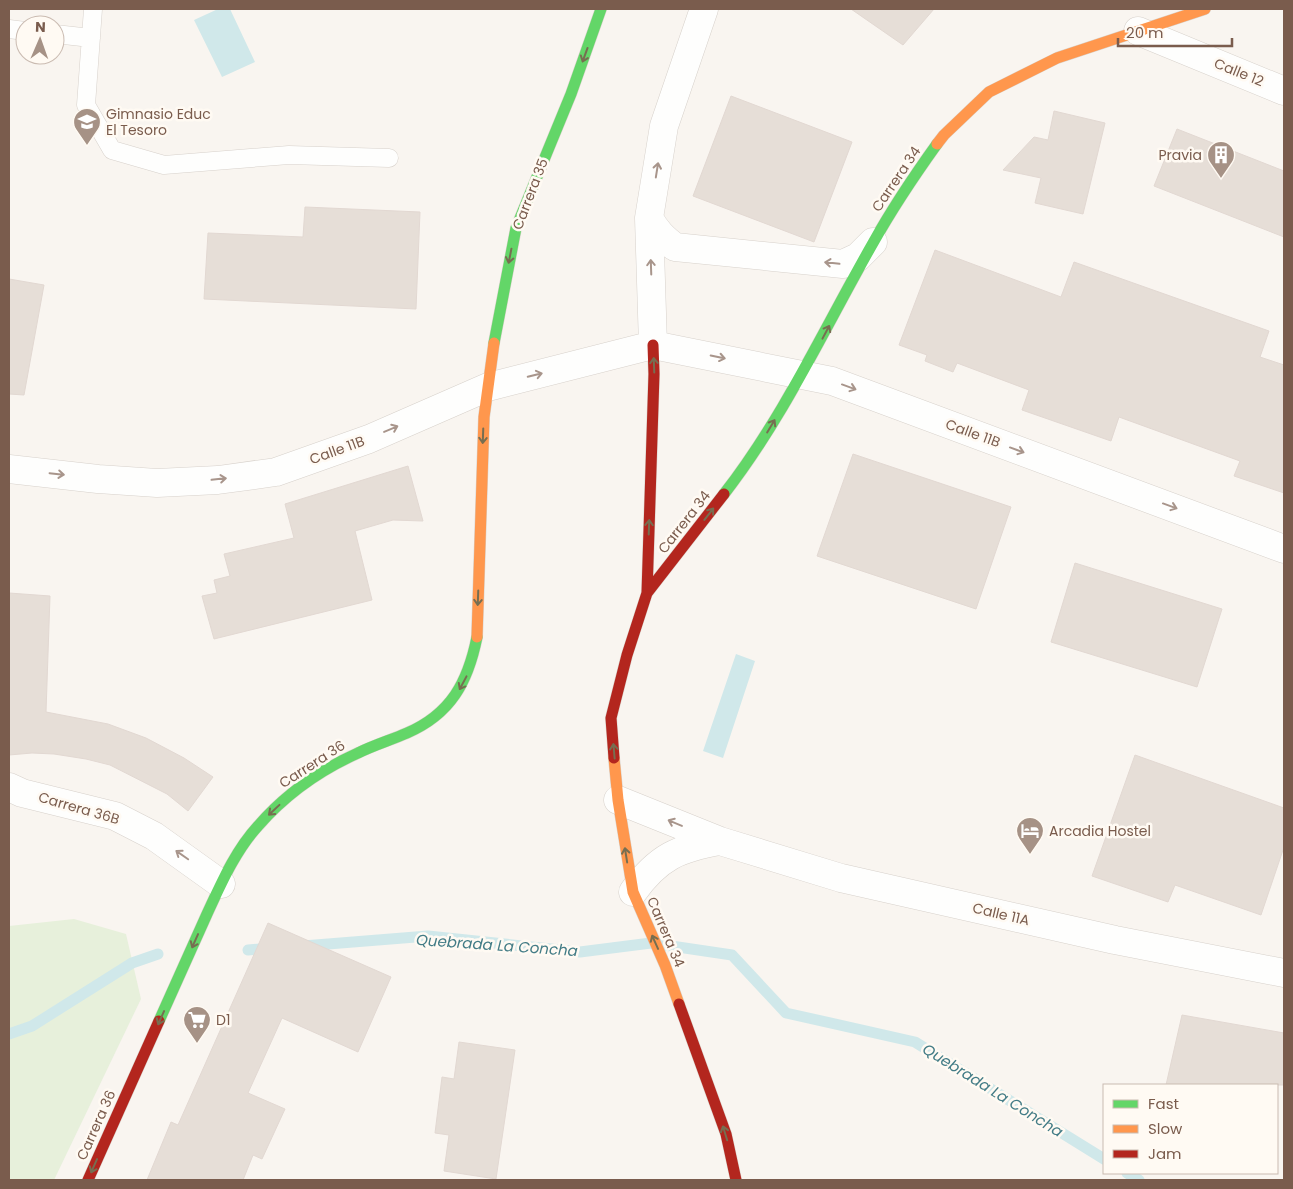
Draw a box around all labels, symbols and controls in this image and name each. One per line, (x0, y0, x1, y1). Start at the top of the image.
north arrow (15, 15, 65, 65)
scale bar (1118, 15, 1232, 47)
text: N (35, 17, 46, 37)
text: 20 m (1126, 22, 1164, 43)
one-way arrow (580, 46, 589, 62)
street label: Calle 12 (1211, 53, 1267, 91)
place label: Gimnasio Educ El Tesoro (106, 104, 211, 140)
school or university icon: Gimnasio Educ El Tesoro (72, 107, 102, 146)
building icon: Pravia (1206, 140, 1236, 179)
street label: Carrera 34 (867, 142, 925, 216)
place label: Pravia (1158, 145, 1202, 165)
street label: Carrera 35 (507, 155, 553, 233)
one-way arrow (652, 162, 662, 178)
one-way arrow (505, 247, 515, 263)
one-way arrow (824, 258, 840, 268)
one-way arrow (646, 260, 656, 276)
one-way arrow (821, 325, 831, 340)
one-way arrow (710, 353, 726, 362)
one-way arrow (649, 357, 659, 373)
one-way arrow (527, 370, 543, 379)
one-way arrow (840, 383, 856, 392)
street label: Calle 11B (943, 414, 1003, 452)
one-way arrow (766, 419, 776, 433)
one-way arrow (383, 424, 398, 433)
one-way arrow (478, 427, 488, 443)
street label: Calle 11B (307, 431, 367, 469)
one-way arrow (1009, 446, 1025, 455)
one-way arrow (49, 469, 65, 479)
one-way arrow (211, 475, 227, 484)
street label: Carrera 34 (653, 486, 715, 558)
one-way arrow (1162, 502, 1177, 511)
one-way arrow (704, 507, 715, 520)
one-way arrow (644, 519, 654, 536)
one-way arrow (474, 590, 483, 606)
one-way arrow (458, 675, 468, 690)
street label: Carrera 36 (275, 735, 349, 793)
one-way arrow (609, 744, 619, 760)
street label: Carrera 36B (36, 787, 122, 829)
one-way arrow (267, 804, 280, 816)
hotel icon: Arcadia Hostel (1015, 816, 1045, 855)
one-way arrow (668, 817, 683, 826)
place label: Arcadia Hostel (1049, 821, 1151, 841)
one-way arrow (621, 847, 631, 863)
one-way arrow (175, 850, 189, 860)
street label: Carrera 34 (642, 894, 690, 971)
street label: Calle 11A (971, 898, 1031, 930)
water label: Quebrada La Concha (415, 929, 579, 961)
one-way arrow (190, 933, 200, 948)
one-way arrow (649, 935, 659, 950)
supermarket icon: D1 (182, 1005, 212, 1044)
one-way arrow (156, 1010, 166, 1025)
place label: D1 (216, 1010, 230, 1030)
water label: Quebrada La Concha (919, 1038, 1067, 1142)
legend (1103, 1084, 1278, 1174)
street label: Carrera 36 (72, 1087, 120, 1163)
text: Fast (1148, 1093, 1179, 1114)
text: Slow (1148, 1118, 1183, 1139)
one-way arrow (720, 1125, 730, 1141)
text: Jam (1148, 1143, 1182, 1164)
one-way arrow (89, 1158, 99, 1173)

